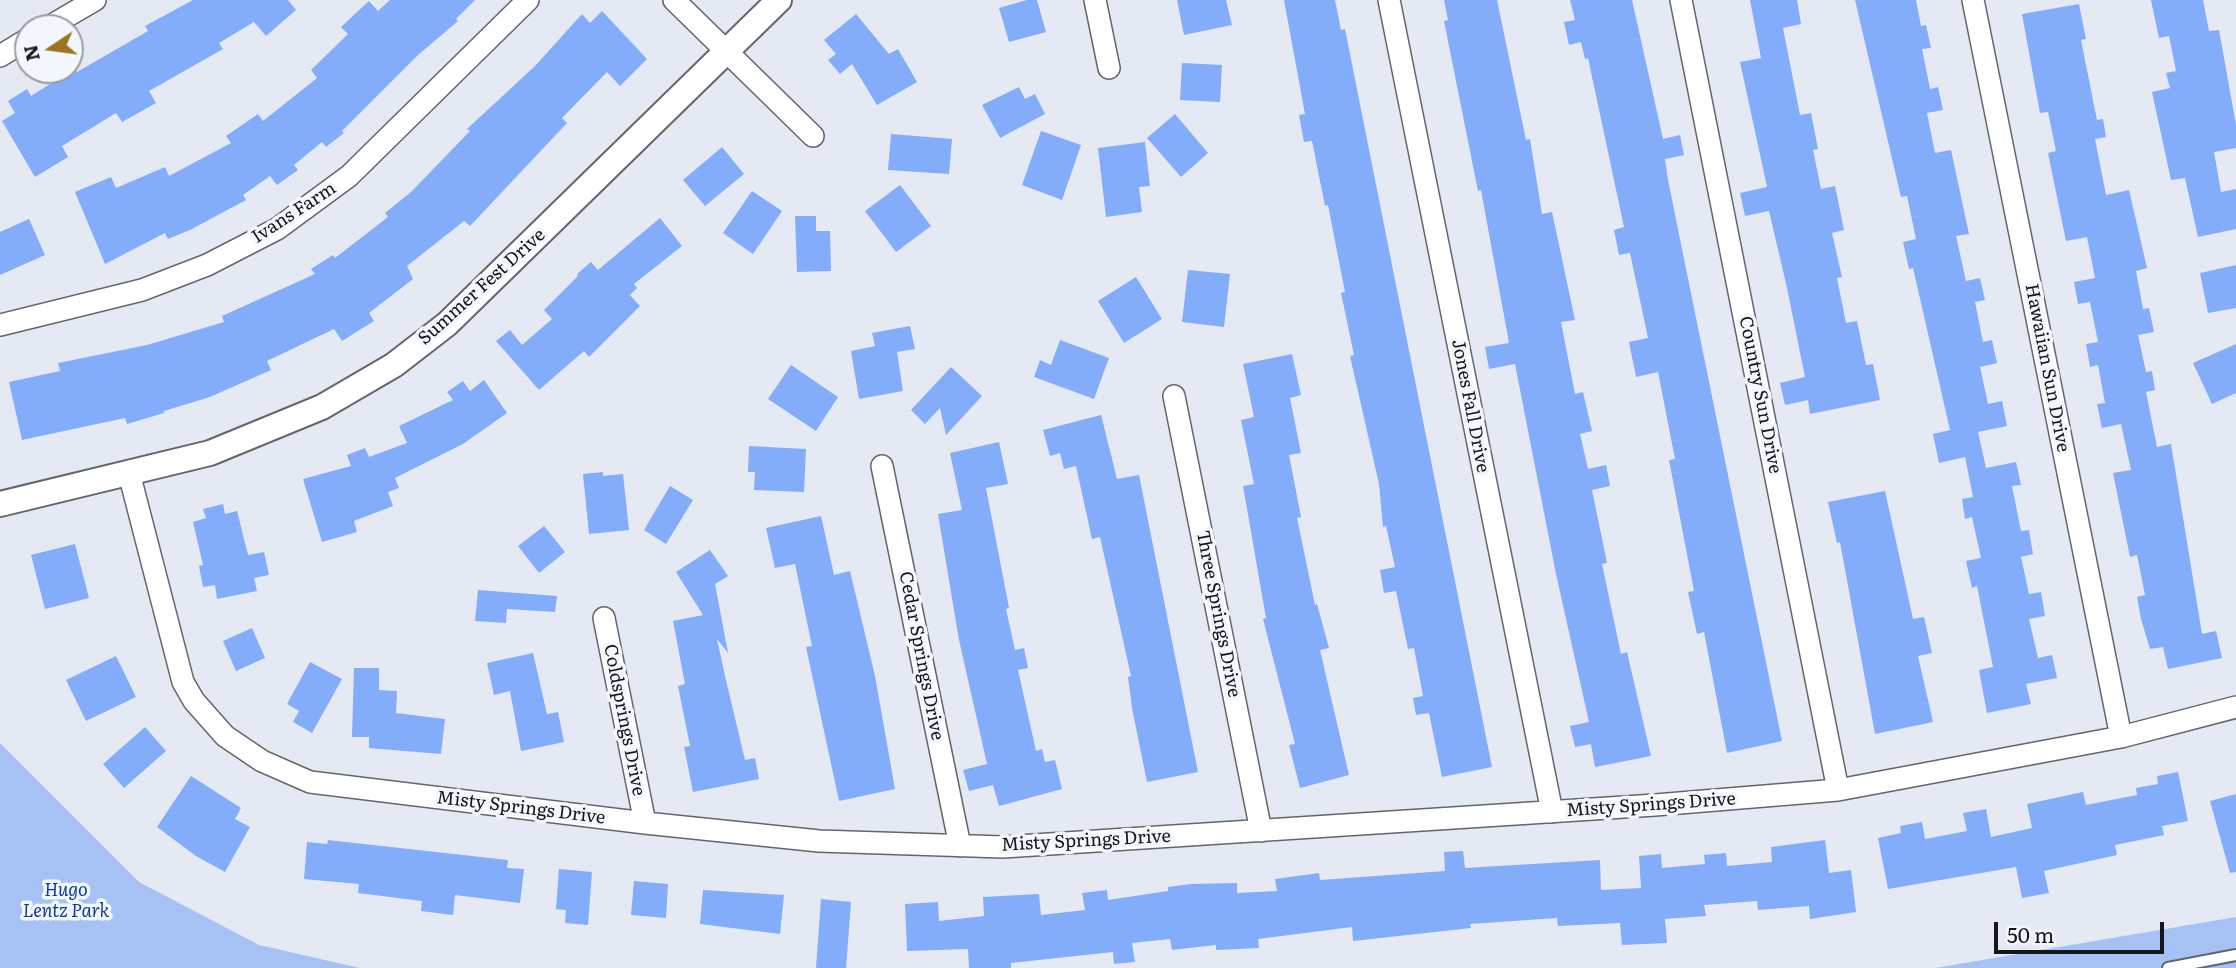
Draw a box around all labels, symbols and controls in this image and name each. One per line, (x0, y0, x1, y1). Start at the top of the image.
north arrow (14, 14, 84, 84)
text: N (15, 42, 46, 64)
street label: Ivans Farm (248, 178, 340, 248)
street label: Summer Fest Drive (414, 224, 550, 350)
street label: Hawaiian Sun Drive (2020, 282, 2074, 454)
street label: Country Sun Drive (1734, 314, 1786, 476)
street label: Jones Fall Drive (1446, 338, 1494, 474)
street label: Three Springs Drive (1191, 529, 1245, 699)
street label: Cedar Springs Drive (894, 570, 948, 742)
street label: Coldsprings Drive (599, 642, 649, 798)
street label: Misty Springs Drive (435, 787, 607, 829)
street label: Misty Springs Drive (1566, 788, 1736, 822)
street label: Misty Springs Drive (1001, 826, 1171, 856)
park label: Hugo Lentz Park (23, 880, 109, 922)
scale bar (1998, 908, 2168, 952)
text: 50 m (2007, 918, 2054, 949)

